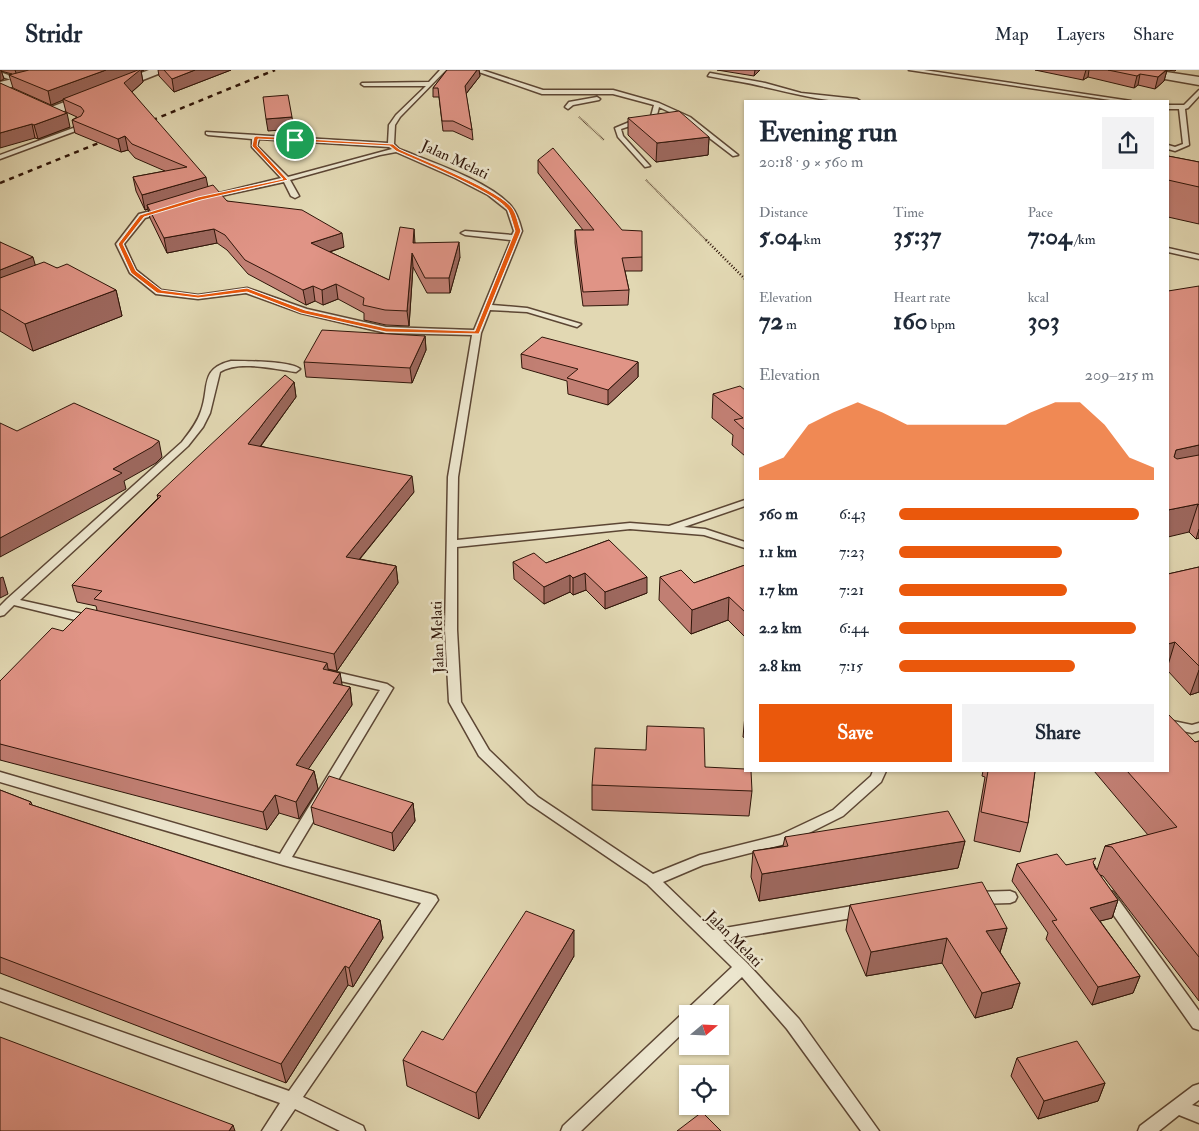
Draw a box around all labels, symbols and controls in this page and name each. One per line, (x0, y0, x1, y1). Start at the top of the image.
text: Stridr (25, 19, 82, 50)
text: Map (995, 23, 1029, 46)
text: Layers (1057, 23, 1105, 46)
text: Share (1133, 23, 1174, 46)
text: Evening run (759, 115, 897, 150)
button: share (1102, 117, 1154, 169)
pin (274, 119, 316, 161)
icon: arrive (281, 126, 309, 154)
street label: Jalan Melati (417, 136, 492, 185)
text: 20:18 · 9 × 560 m (759, 152, 863, 172)
text: Distance (759, 204, 808, 221)
text: Time (893, 204, 924, 221)
text: Pace (1028, 204, 1053, 221)
text: 5.04 (759, 221, 801, 252)
text: 35:37 (893, 221, 941, 252)
text: 7:04 (1028, 221, 1072, 252)
text: km (801, 231, 821, 248)
text: /km (1072, 231, 1096, 248)
text: Elevation (759, 289, 812, 306)
text: Heart rate (893, 289, 950, 306)
text: kcal (1028, 289, 1049, 306)
text: 72 (759, 306, 783, 337)
text: 160 (893, 306, 928, 337)
text: 303 (1028, 306, 1060, 337)
text: m (783, 316, 797, 333)
text: bpm (928, 316, 955, 333)
text: Elevation (759, 365, 820, 385)
text: 209–215 m (1085, 365, 1154, 385)
text: 560 m (759, 504, 798, 524)
text: 6:43 (839, 504, 866, 524)
text: 1.1 km (759, 542, 797, 562)
text: 7:23 (839, 542, 865, 562)
text: 1.7 km (759, 580, 798, 600)
text: 7:21 (839, 580, 864, 600)
street label: Jalan Melati (427, 601, 450, 674)
text: 2.2 km (759, 618, 802, 638)
text: 6:44 (839, 618, 868, 638)
text: 2.8 km (759, 656, 801, 676)
text: 7:15 (839, 656, 863, 676)
button: Save (759, 704, 952, 762)
button: Share (962, 704, 1154, 762)
street label: Jalan Melati (700, 906, 766, 972)
north arrow (679, 1005, 729, 1055)
map controls (679, 1005, 729, 1115)
button: locate (679, 1065, 729, 1115)

